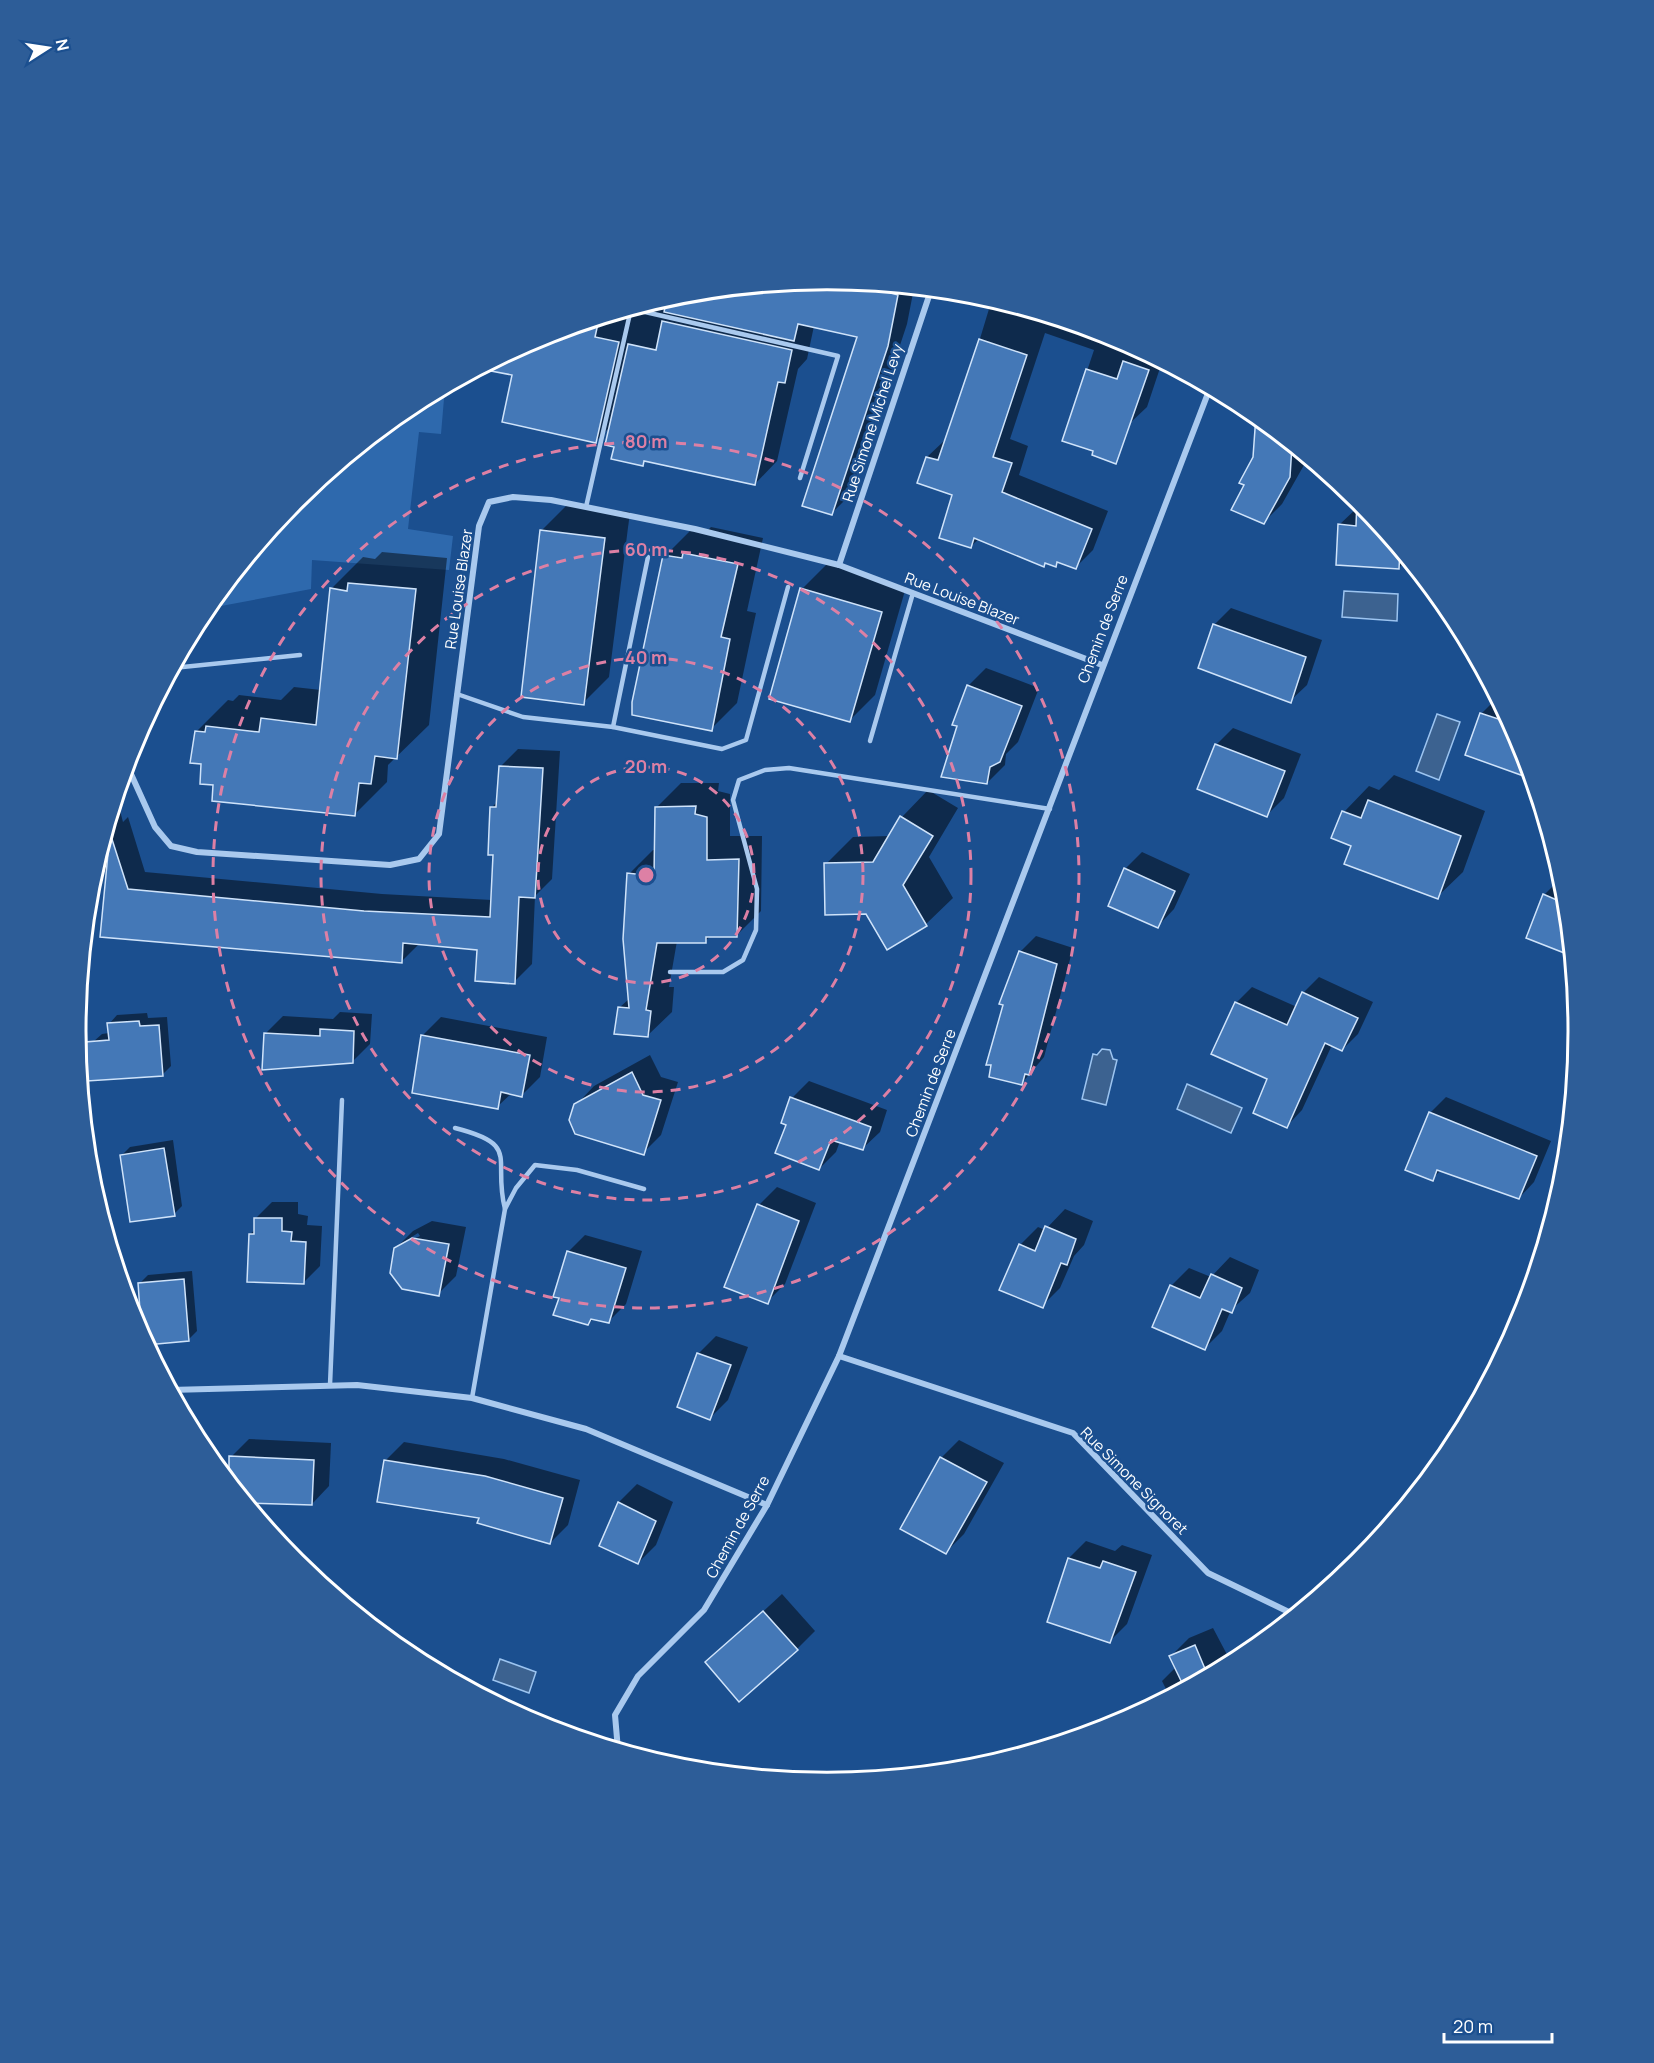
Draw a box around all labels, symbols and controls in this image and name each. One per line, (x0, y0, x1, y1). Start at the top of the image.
north arrow (18, 18, 78, 78)
text: N (51, 37, 75, 53)
street label: Rue Simone Michel Levy (837, 341, 908, 505)
text: 80 m (625, 429, 667, 453)
street label: Rue Louise Blazer (440, 527, 477, 650)
text: 60 m (625, 537, 667, 561)
street label: Rue Louise Blazer (902, 567, 1023, 630)
street label: Chemin de Serre (1072, 571, 1133, 686)
text: 40 m (625, 645, 667, 669)
text: 20 m (625, 754, 667, 778)
centre of rings (636, 865, 656, 885)
street label: Chemin de Serre (900, 1025, 961, 1140)
street label: Rue Simone Signoret (1076, 1422, 1193, 1539)
street label: Chemin de Serre (701, 1471, 775, 1582)
scale bar (1444, 2006, 1552, 2044)
text: 20 m (1453, 2014, 1493, 2038)

